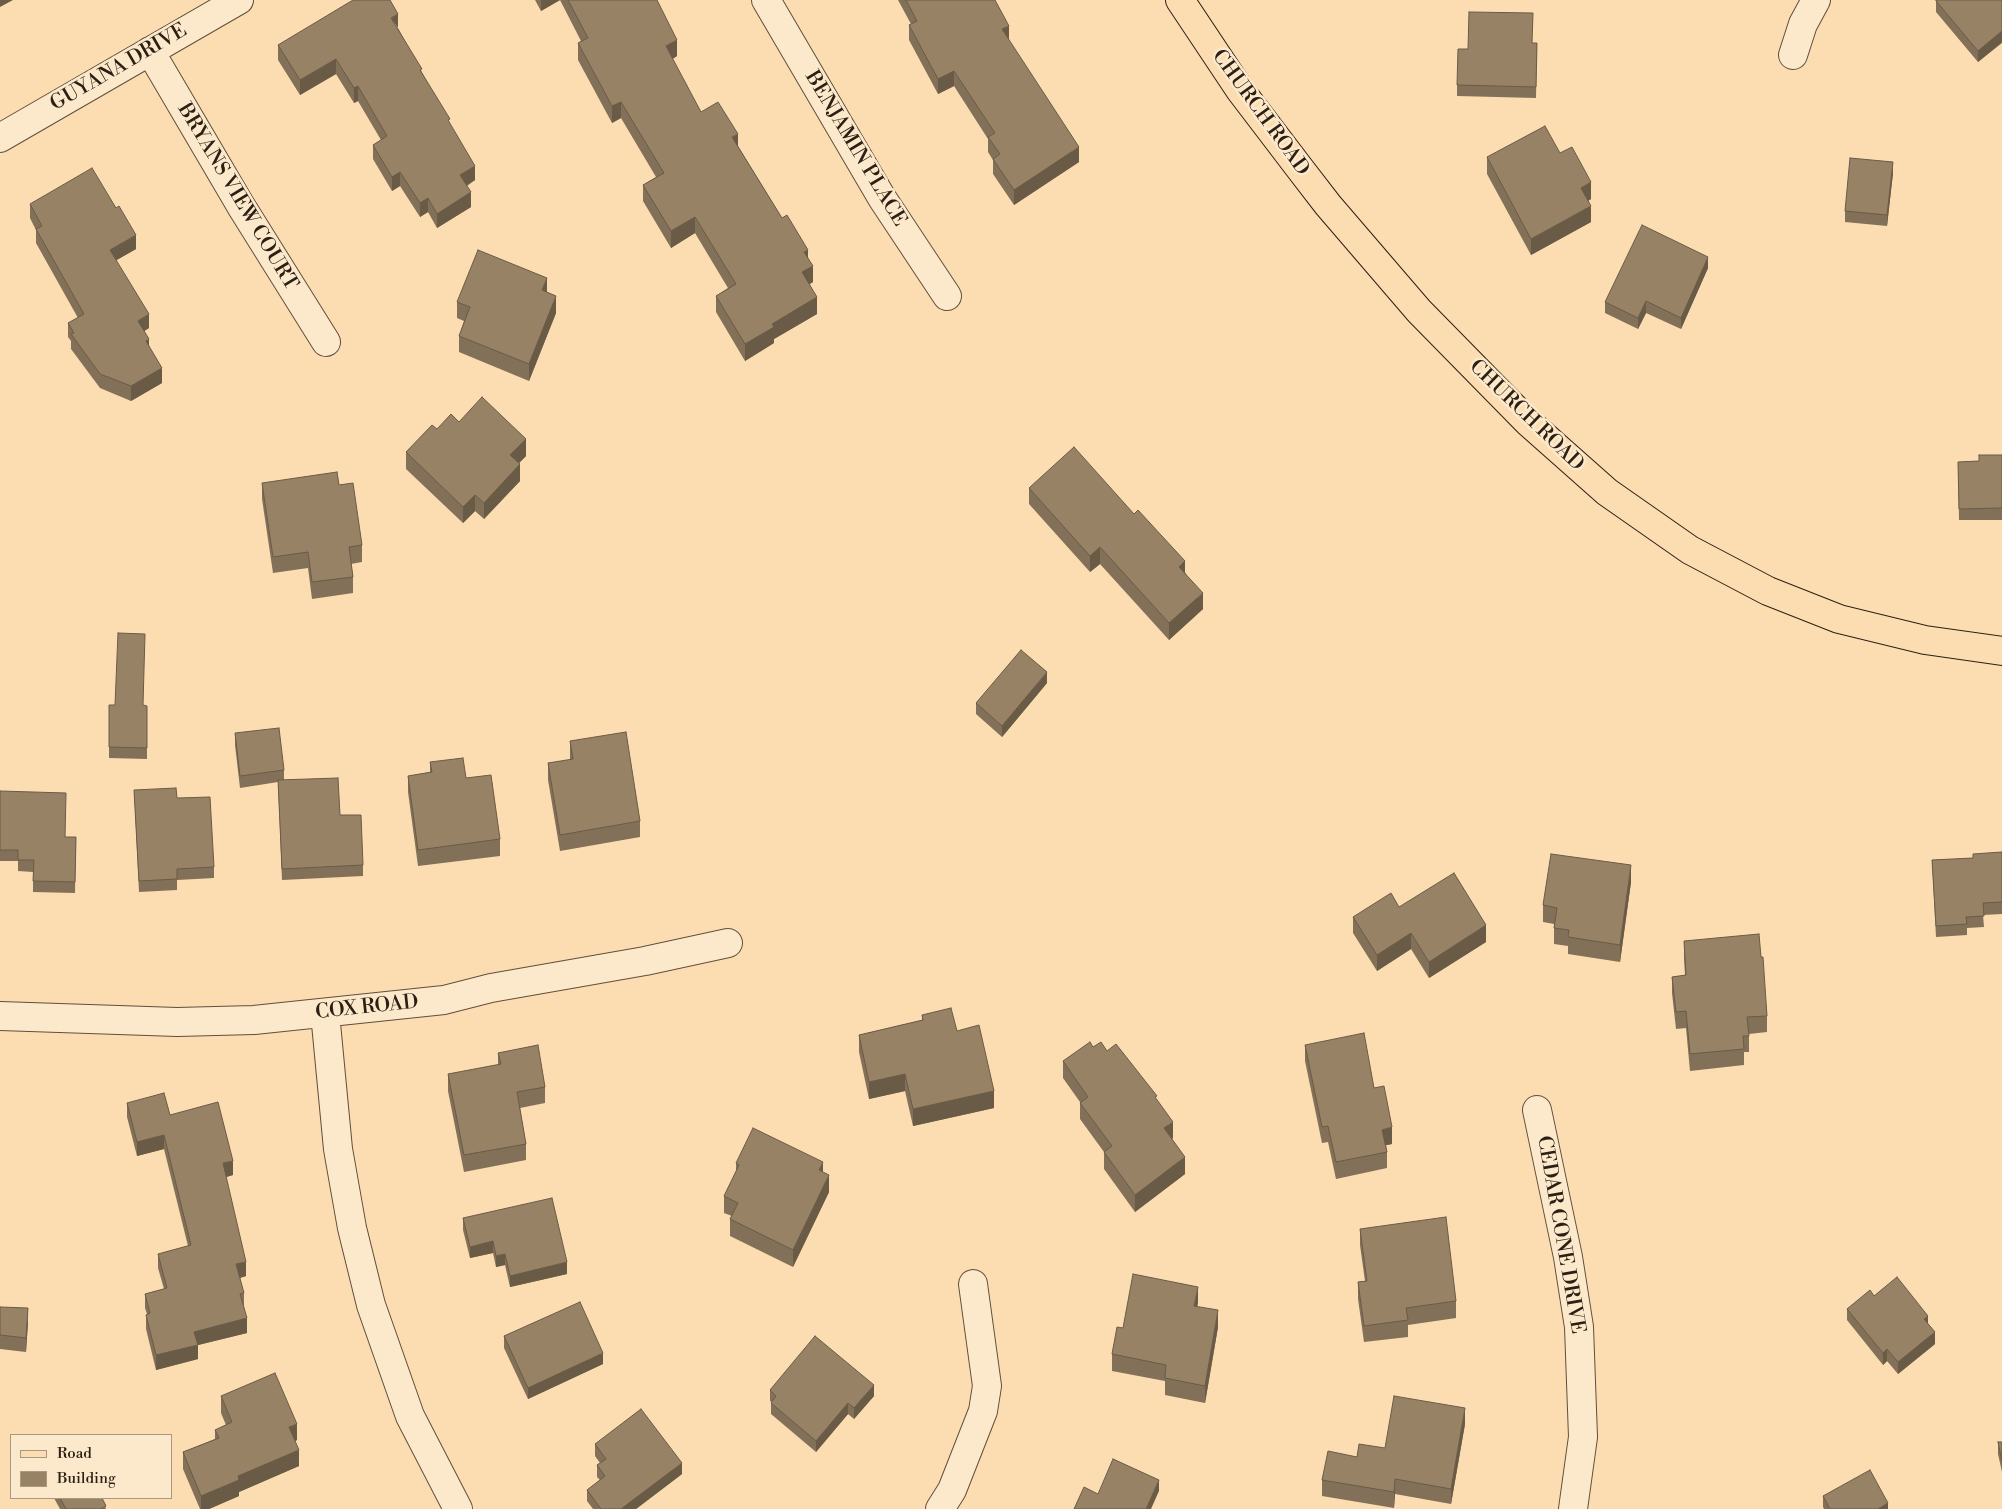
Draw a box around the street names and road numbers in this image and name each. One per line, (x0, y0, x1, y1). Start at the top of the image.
street label: GUYANA DRIVE (46, 19, 192, 117)
street label: CHURCH ROAD (1206, 45, 1314, 181)
street label: BENJAMIN PLACE (799, 67, 911, 231)
street label: BRYANS VIEW COURT (172, 99, 302, 295)
street label: CHURCH ROAD (1464, 355, 1588, 477)
street label: COX ROAD (314, 991, 420, 1025)
street label: CEDAR CONE DRIVE (1531, 1134, 1589, 1336)

